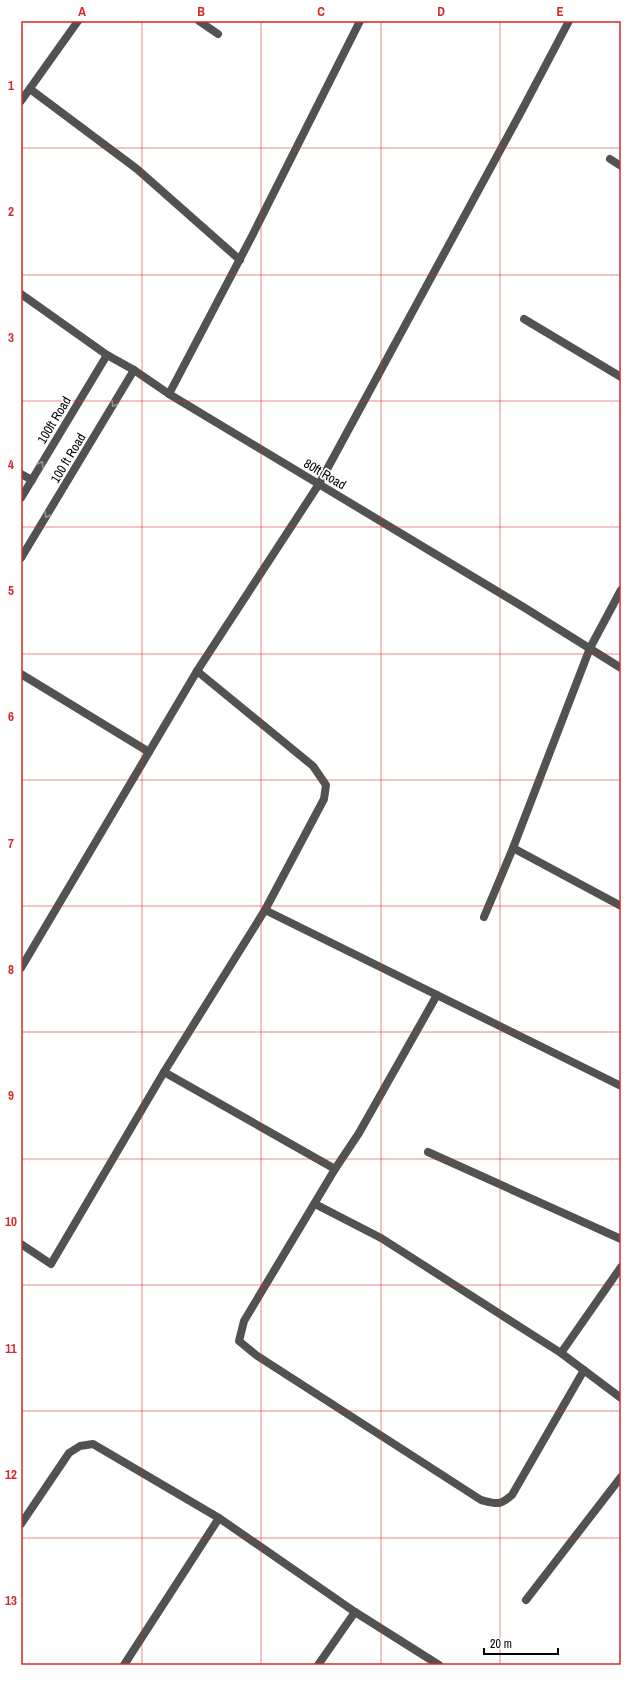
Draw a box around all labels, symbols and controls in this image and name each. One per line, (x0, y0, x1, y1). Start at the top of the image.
text: A (78, 3, 86, 20)
text: B (197, 3, 205, 20)
text: C (317, 3, 325, 20)
text: D (437, 3, 445, 20)
text: E (556, 3, 564, 20)
text: 1 (8, 77, 14, 94)
text: 2 (8, 203, 14, 220)
text: 3 (8, 329, 14, 346)
street label: 100ft Road (33, 393, 75, 447)
one-way arrow (112, 400, 119, 407)
street label: 100 ft Road (47, 430, 90, 486)
street label: 80ft Road (301, 455, 349, 493)
text: 4 (8, 456, 14, 473)
one-way arrow (37, 461, 44, 468)
one-way arrow (44, 511, 52, 518)
text: 5 (8, 582, 14, 599)
text: 6 (8, 708, 14, 725)
text: 7 (8, 835, 14, 852)
text: 8 (8, 961, 14, 978)
text: 9 (8, 1087, 14, 1104)
text: 10 (5, 1213, 17, 1230)
text: 11 (5, 1340, 17, 1357)
text: 12 (5, 1466, 17, 1483)
text: 13 (5, 1592, 17, 1609)
scale bar (484, 1630, 558, 1656)
text: 20 m (490, 1636, 512, 1652)

